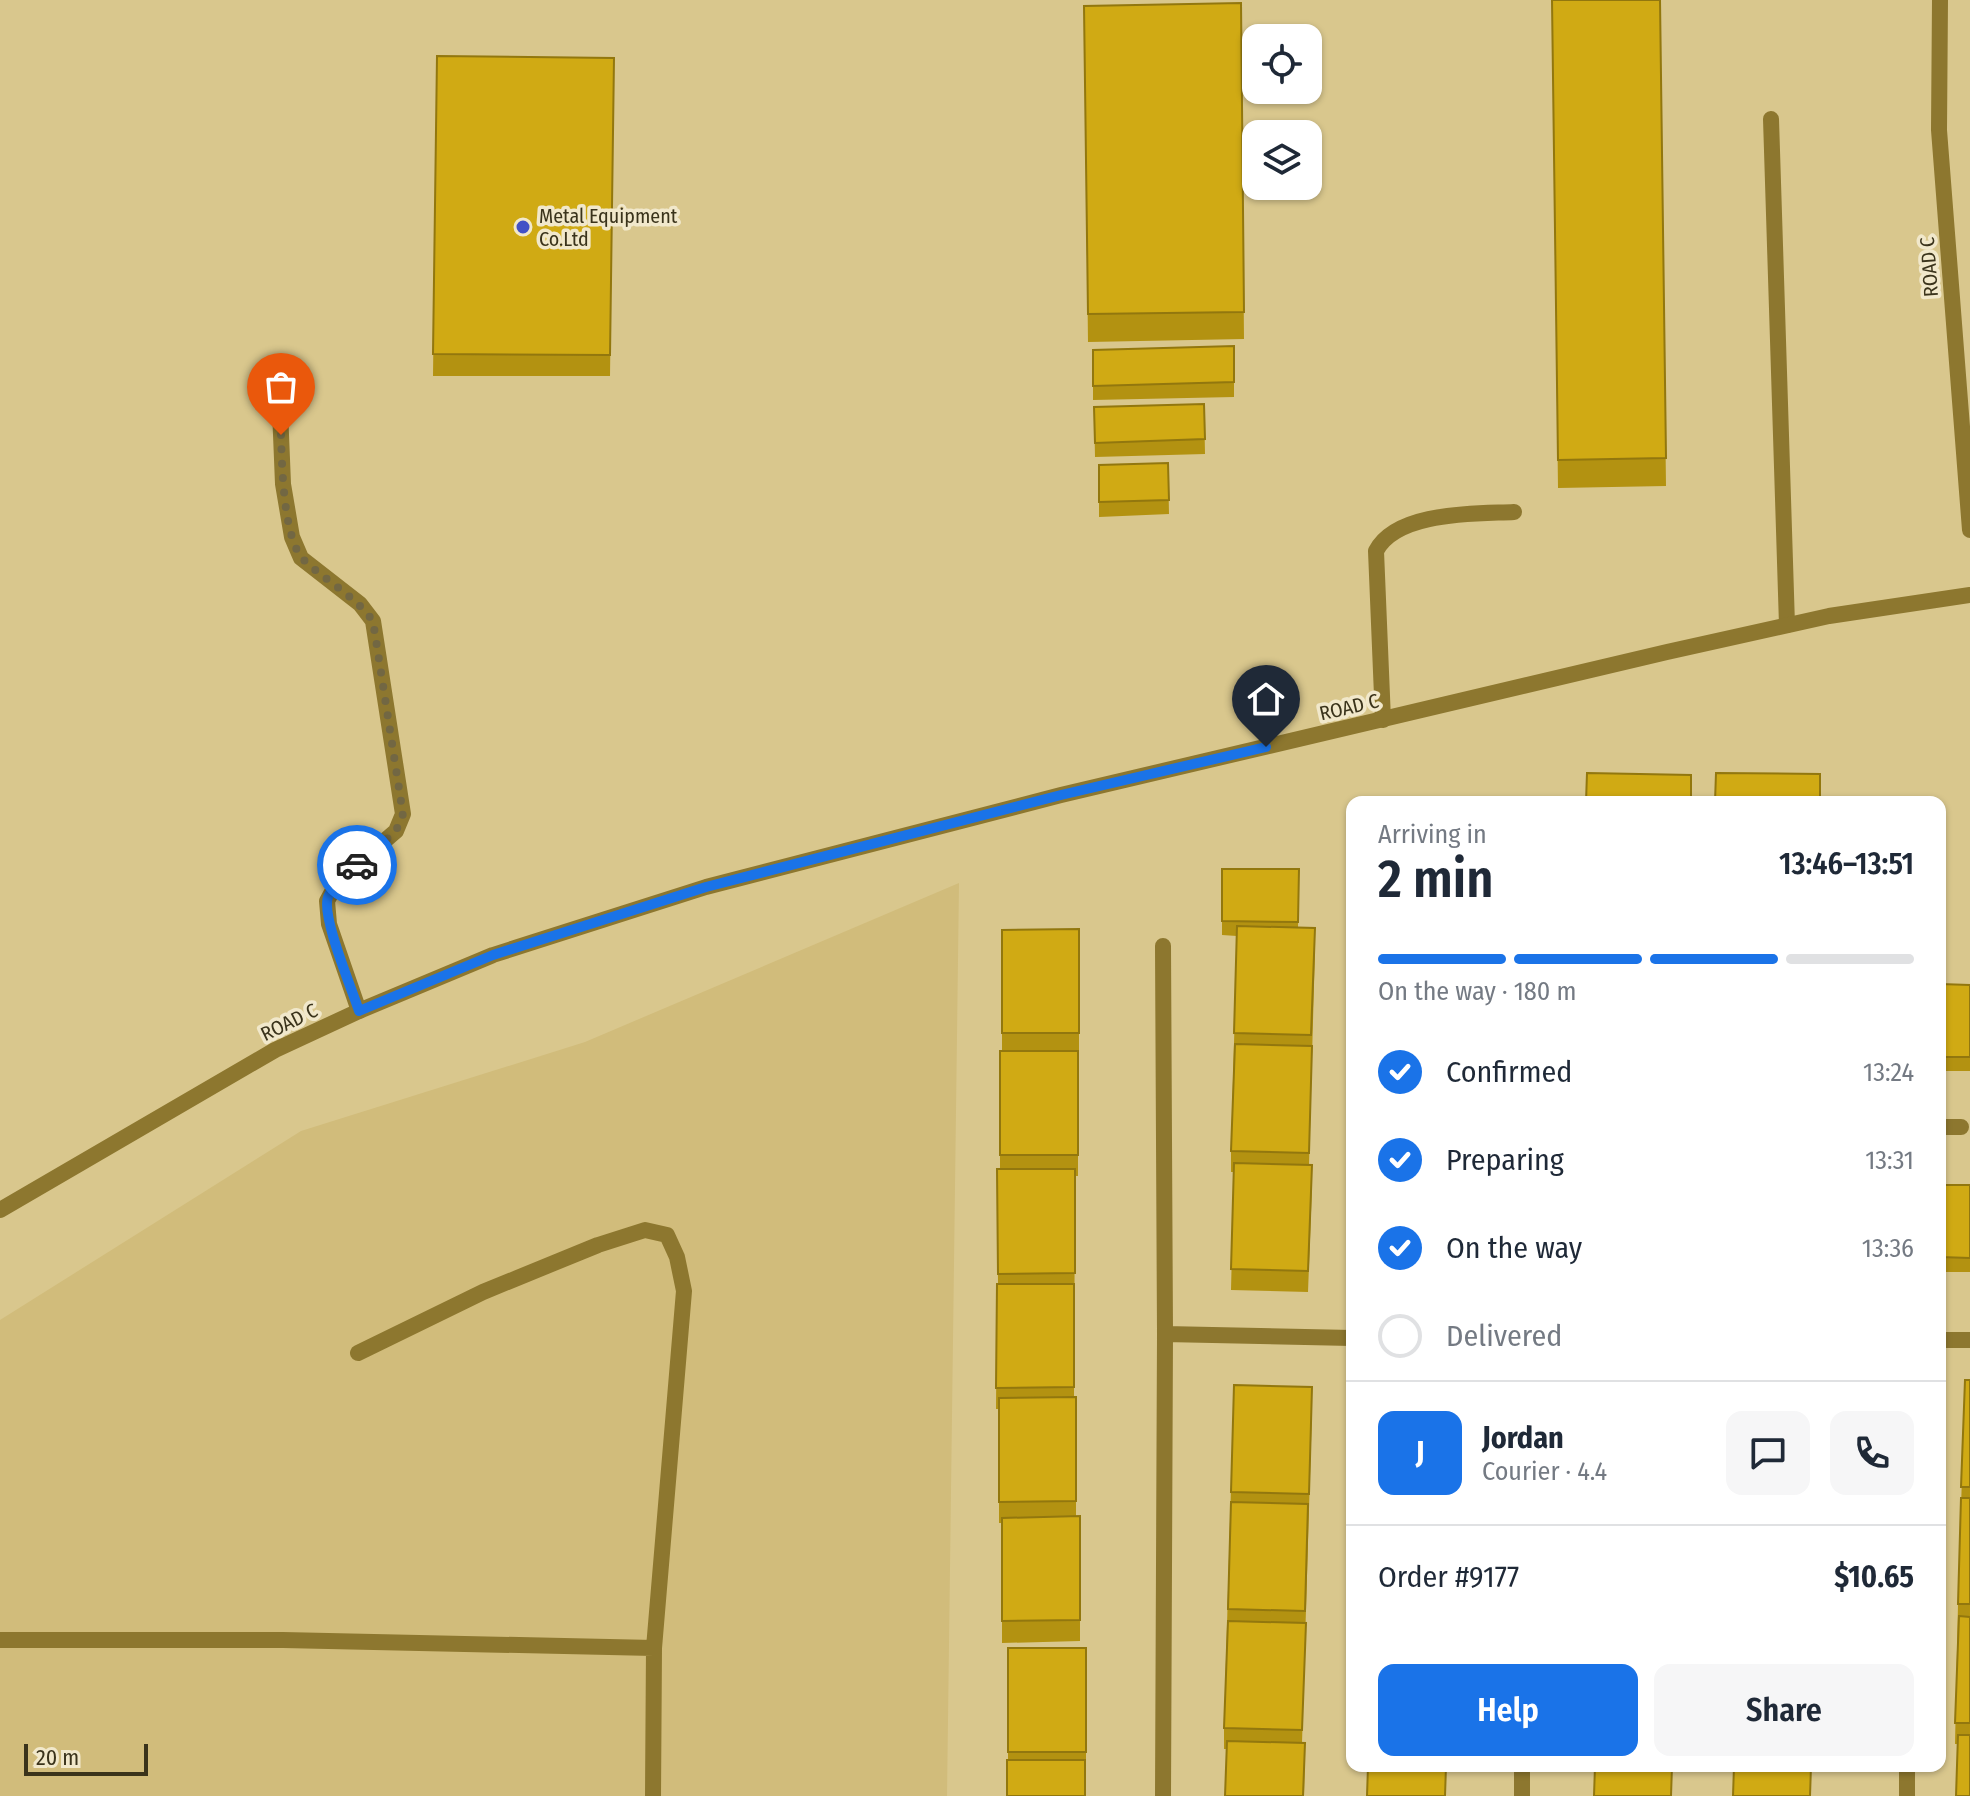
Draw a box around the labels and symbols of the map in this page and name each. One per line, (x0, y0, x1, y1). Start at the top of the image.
place label: Metal Equipment Co.Ltd (539, 204, 678, 251)
marker: Metal Equipment Co.Ltd (514, 218, 532, 236)
street label: ROAD C (1915, 236, 1943, 298)
pin (247, 353, 315, 435)
pin (1232, 665, 1300, 747)
street label: ROAD C (1317, 689, 1381, 725)
courier (317, 825, 397, 905)
street label: ROAD C (257, 998, 321, 1046)
scale bar (24, 1740, 148, 1776)

